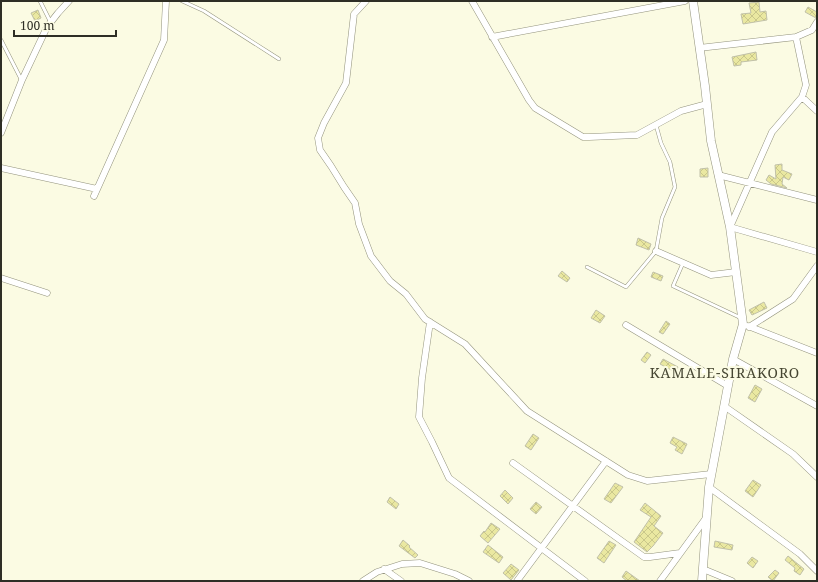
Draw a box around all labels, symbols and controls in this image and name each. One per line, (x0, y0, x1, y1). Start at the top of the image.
scale bar (14, 12, 116, 38)
text: 100 m (20, 17, 55, 34)
district label: KAMALE-SIRAKORO (650, 363, 800, 382)

